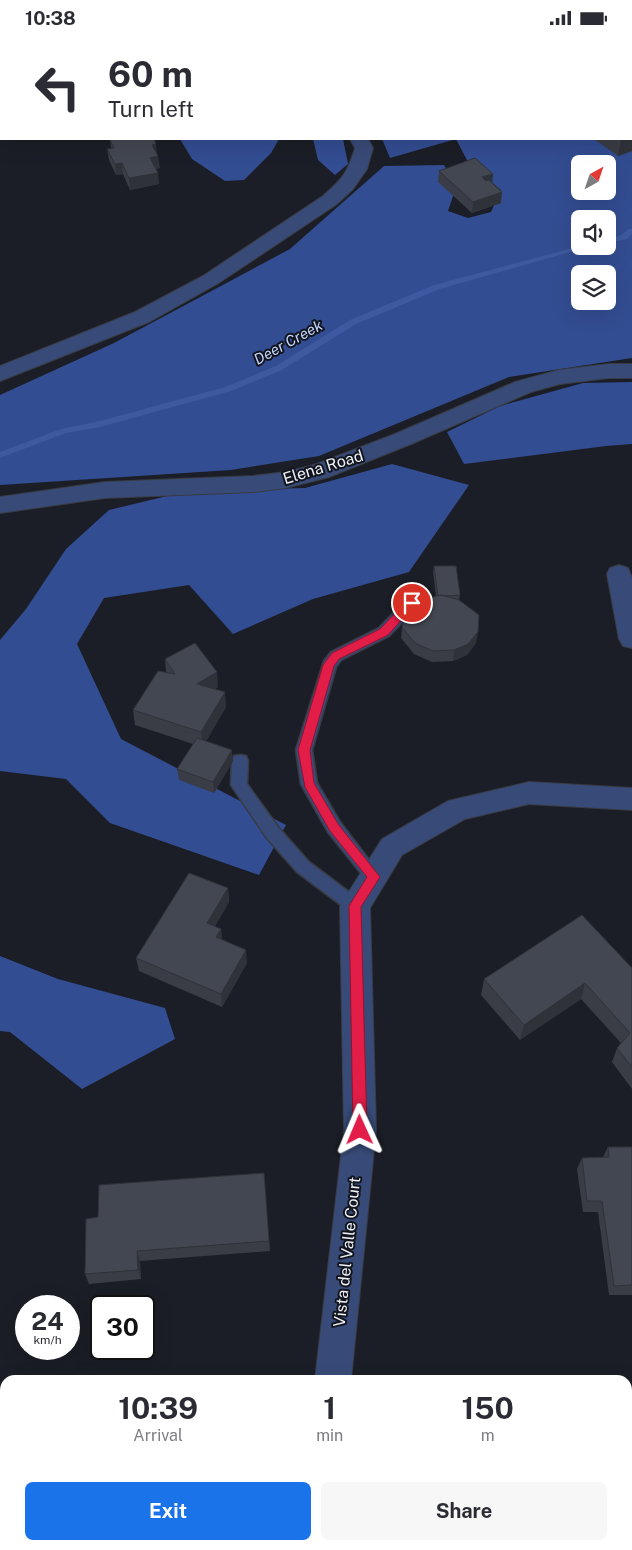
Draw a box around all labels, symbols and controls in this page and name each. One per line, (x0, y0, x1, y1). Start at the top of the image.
text: 10:38 (25, 7, 76, 29)
text: 60 m (108, 54, 193, 95)
icon: left (25, 55, 90, 120)
text: Turn left (108, 96, 194, 122)
north arrow (571, 155, 616, 200)
map controls (571, 155, 616, 310)
button: sound (571, 210, 616, 255)
button: layers (571, 265, 616, 310)
water label: Deer Creek (251, 316, 326, 368)
street label: Elena Road (281, 446, 365, 488)
pin (391, 582, 433, 624)
icon: arrive (398, 589, 426, 617)
position arrow (333, 1103, 385, 1155)
street label: Vista del Valle Court (330, 1176, 364, 1328)
speed limit sign: 30 (90, 1295, 155, 1360)
text: 24 (31, 1306, 64, 1336)
text: km/h (33, 1333, 62, 1347)
text: 10:39 (118, 1390, 198, 1426)
text: 1 (323, 1390, 336, 1426)
text: 150 (461, 1390, 514, 1426)
text: Arrival (133, 1426, 183, 1445)
text: min (316, 1426, 343, 1445)
text: m (481, 1426, 495, 1445)
button: Exit (25, 1482, 311, 1540)
button: Share (321, 1482, 607, 1540)

